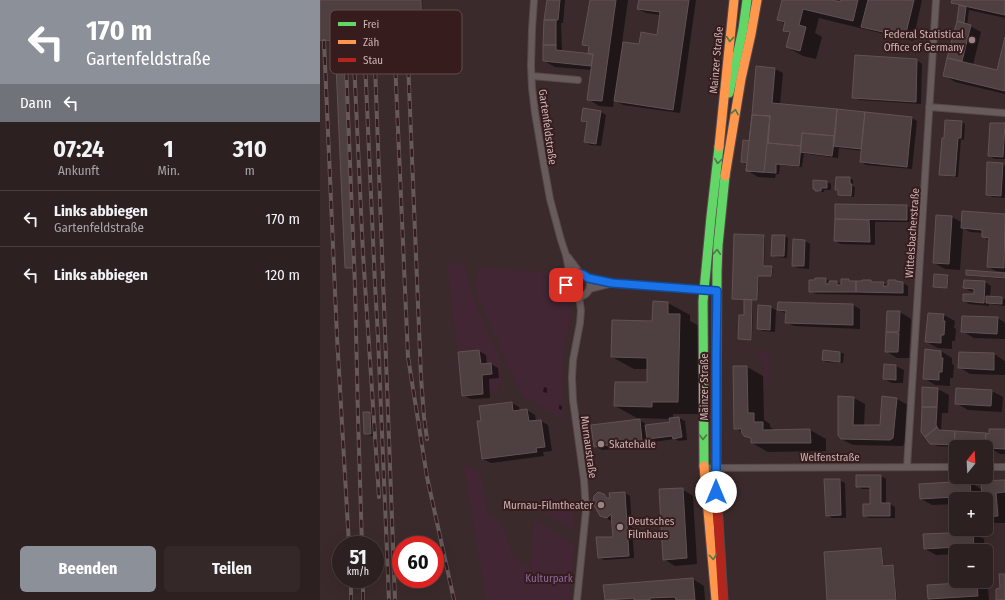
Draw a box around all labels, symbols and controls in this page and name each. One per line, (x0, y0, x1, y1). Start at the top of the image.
legend (330, 10, 462, 74)
text: 170 m (86, 14, 152, 47)
icon: left (20, 16, 72, 68)
text: Frei (363, 18, 379, 31)
street label: Mainzer Straße (707, 26, 726, 94)
place label: Federal Statistical Office of Germany (884, 28, 964, 54)
marker: Federal Statistical Office of Germany (967, 35, 977, 45)
text: Zäh (363, 36, 379, 49)
one-way arrow (726, 36, 735, 42)
text: Gartenfeldstraße (86, 48, 211, 70)
text: Stau (363, 54, 383, 67)
street label: Gartenfeldstraße (536, 88, 559, 166)
icon: left (60, 92, 82, 114)
text: Dann (20, 94, 52, 112)
one-way arrow (731, 108, 739, 115)
text: 07:24 (53, 135, 104, 163)
text: 1 (164, 135, 174, 163)
text: 310 (233, 135, 267, 163)
one-way arrow (713, 158, 722, 164)
text: Ankunft (58, 163, 100, 178)
text: Min. (158, 163, 180, 178)
text: m (245, 163, 255, 178)
street label: Wittelsbacherstraße (903, 188, 922, 279)
text: Links abbiegen (54, 202, 148, 220)
icon: left (20, 208, 42, 230)
text: 170 m (265, 210, 300, 228)
text: Gartenfeldstraße (54, 220, 144, 235)
one-way arrow (713, 249, 722, 255)
icon: left (20, 264, 42, 286)
text: Links abbiegen (54, 266, 148, 284)
text: 120 m (265, 266, 300, 284)
pin (549, 268, 583, 302)
icon: arrive (555, 274, 577, 296)
street label: Mainzer Straße (698, 353, 711, 421)
street label: Murnaustraße (578, 415, 599, 479)
one-way arrow (699, 434, 707, 440)
place label: Skatehalle (609, 438, 656, 451)
marker: Skatehalle (596, 439, 606, 449)
north arrow (949, 440, 993, 484)
map controls (949, 440, 993, 588)
street label: Welfenstraße (800, 451, 860, 464)
position arrow (695, 471, 737, 513)
button: + (949, 492, 993, 536)
place label: Murnau-Filmtheater (503, 499, 593, 512)
marker: Murnau-Filmtheater (596, 500, 606, 510)
place label: Deutsches Filmhaus (628, 515, 675, 541)
marker: Deutsches Filmhaus (615, 522, 625, 532)
speed limit sign: 60 (392, 536, 444, 588)
button: − (949, 544, 993, 588)
text: 51 (349, 545, 367, 569)
button: Beenden (20, 546, 156, 592)
button: Teilen (164, 546, 300, 592)
one-way arrow (708, 554, 717, 561)
text: km/h (347, 566, 369, 578)
park label: Kulturpark (525, 572, 574, 585)

